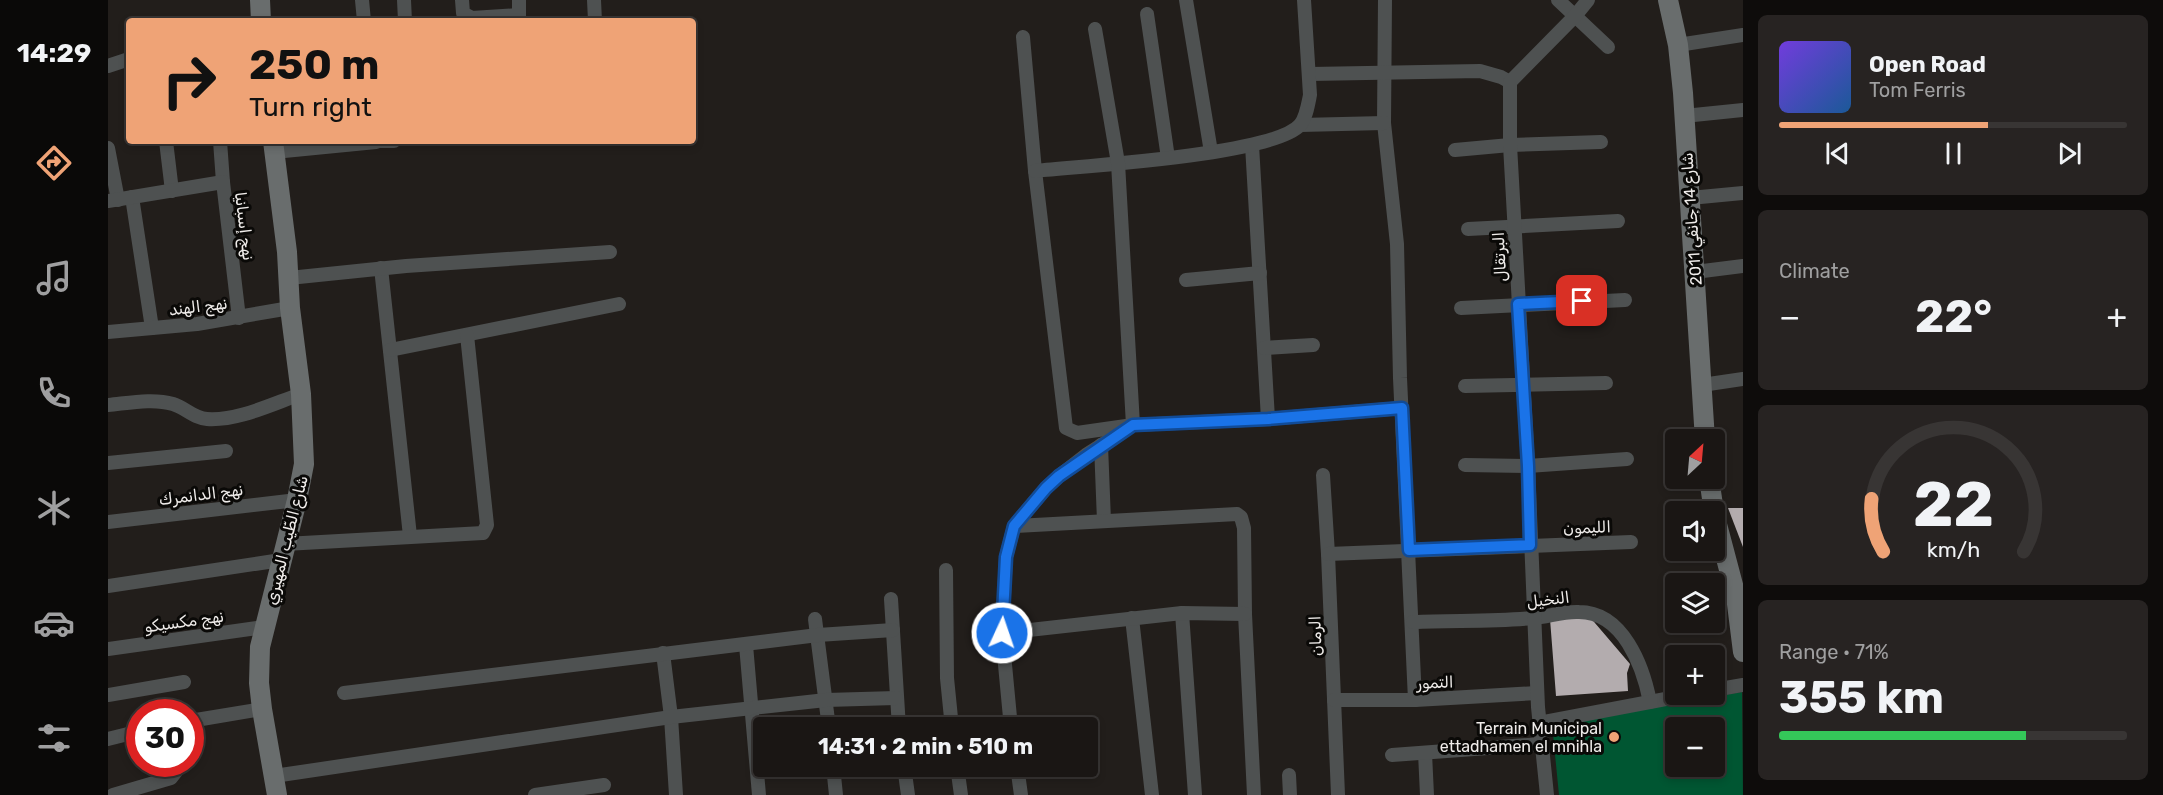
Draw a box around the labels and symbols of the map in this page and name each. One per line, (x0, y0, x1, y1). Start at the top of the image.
street label: شارع 14 جانفي 2011 (1677, 152, 1709, 286)
street label: نهج إسبانيا (229, 191, 258, 262)
street label: البرتقال (1489, 231, 1511, 282)
pin (1556, 275, 1607, 326)
street label: نهج الهند (168, 293, 229, 322)
north arrow (1665, 429, 1725, 489)
street label: شارع الطّيب المهيري (261, 474, 314, 607)
street label: نهج الدانمرك (158, 480, 245, 511)
street label: الليمون (1563, 517, 1611, 539)
street label: النخيل (1525, 587, 1571, 612)
position arrow (970, 601, 1034, 665)
street label: نهج مكسيكو (143, 607, 225, 638)
street label: الرمان (1305, 616, 1327, 656)
street label: التمور (1415, 672, 1454, 694)
speed limit sign: 30 (126, 699, 204, 777)
place label: Terrain Municipal ettadhamen el mnihla (1440, 719, 1602, 756)
marker: Terrain Municipal ettadhamen el mnihla (1607, 730, 1621, 744)

